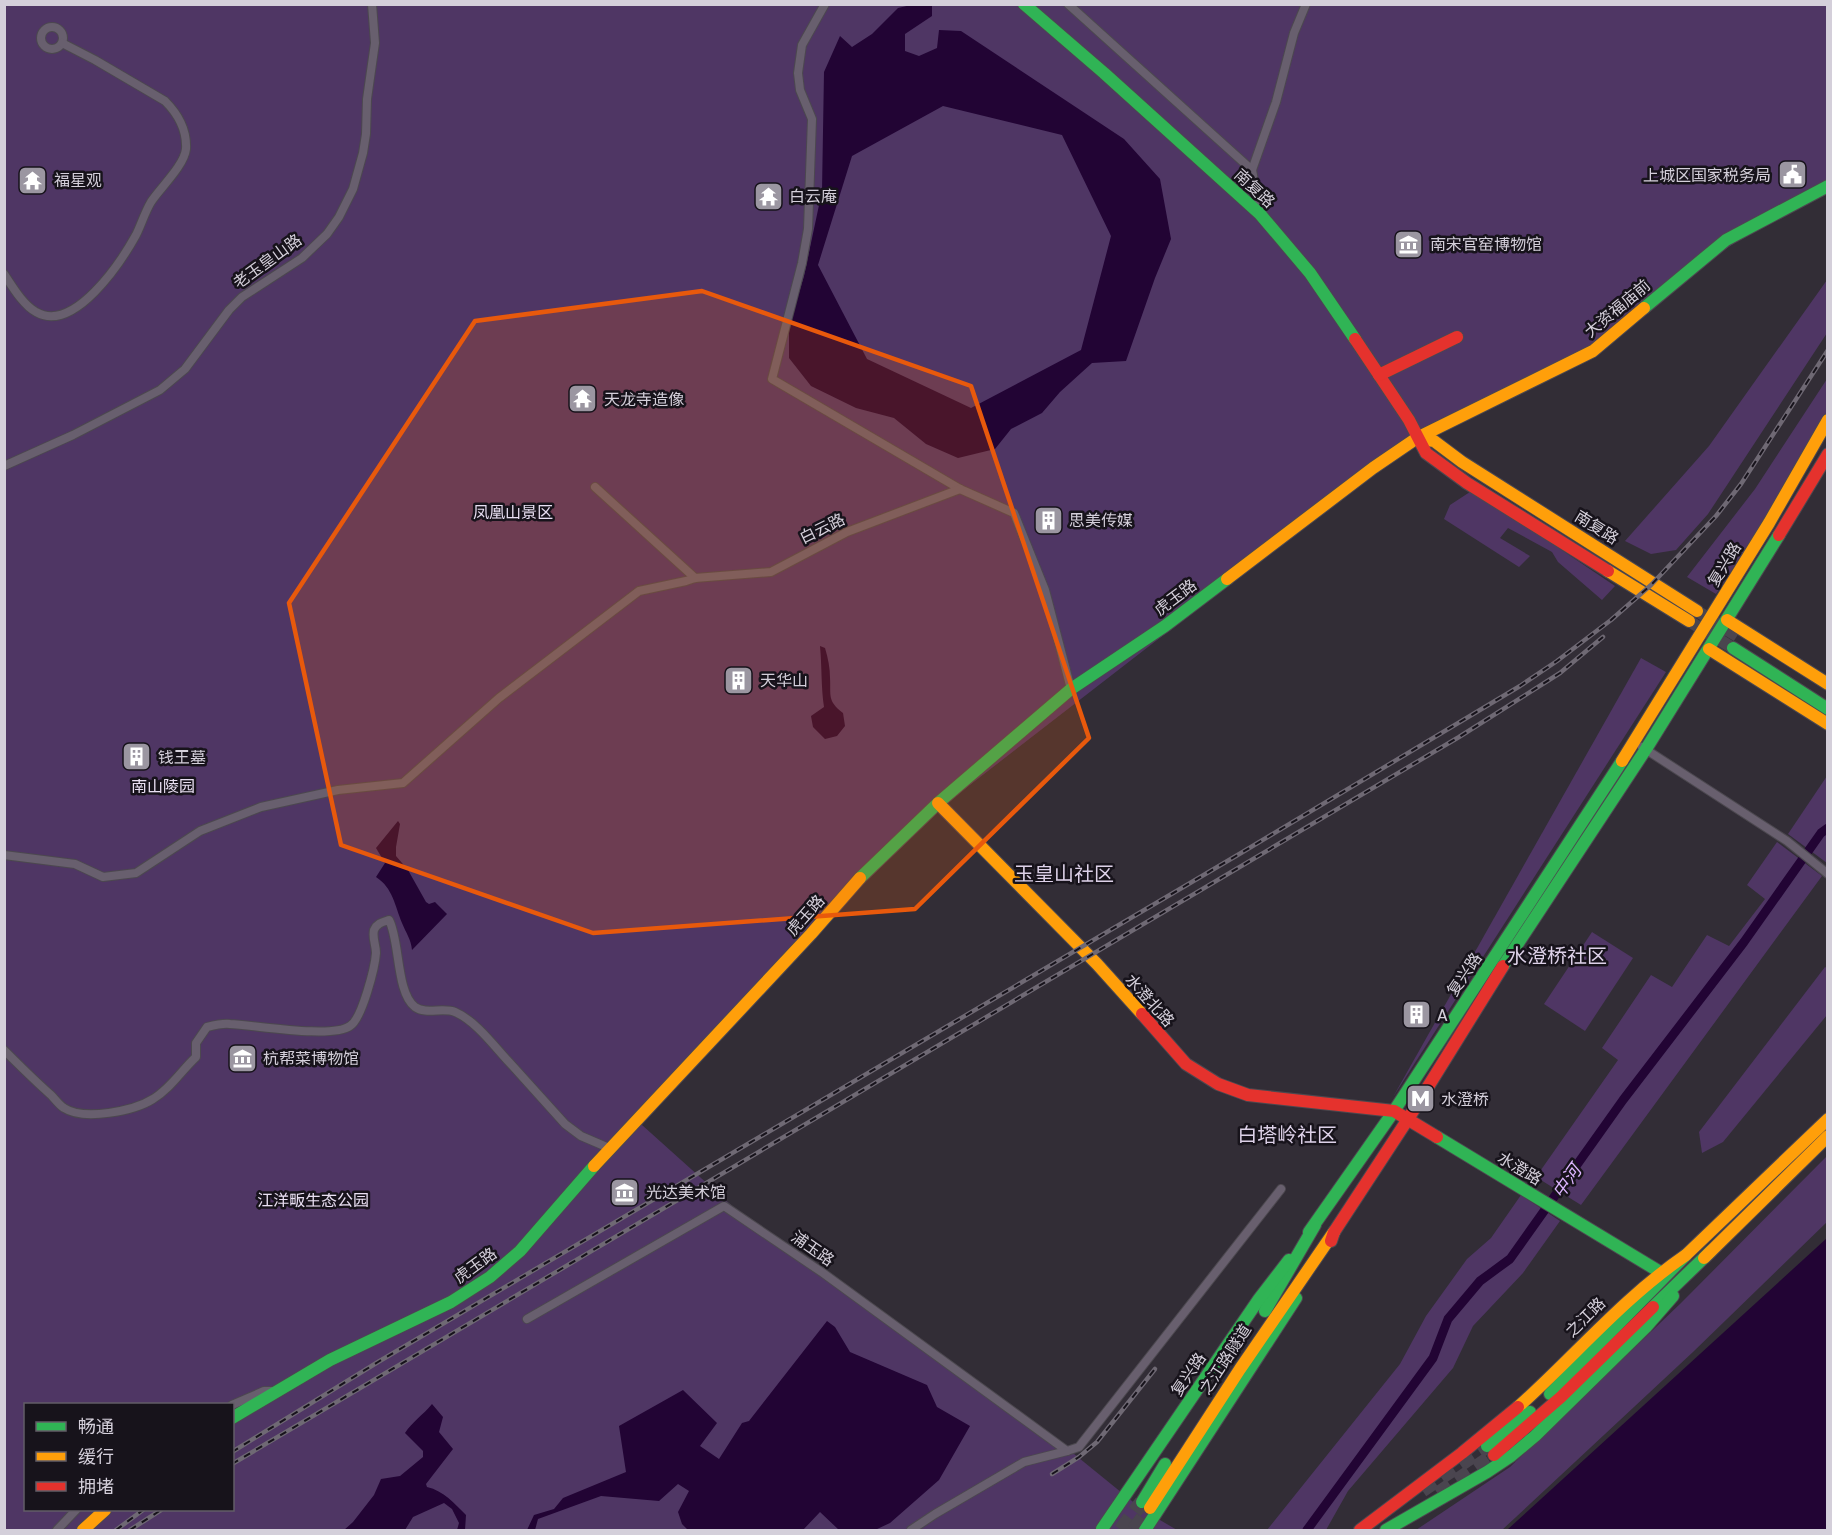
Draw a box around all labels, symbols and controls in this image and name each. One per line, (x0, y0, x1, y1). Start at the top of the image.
public building icon: 上城区国家税务局 (1776, 159, 1808, 191)
temple icon: 福星观 (17, 164, 49, 196)
street label: 南复路 (1231, 164, 1279, 212)
place label: 上城区国家税务局 (1643, 165, 1771, 185)
place label: 福星观 (54, 170, 102, 190)
temple icon: 白云庵 (752, 180, 784, 212)
place label: 白云庵 (789, 186, 837, 206)
museum icon: 南宋官窑博物馆 (1393, 228, 1425, 260)
street label: 老玉皇山路 (229, 229, 305, 293)
place label: 南宋官窑博物馆 (1430, 234, 1542, 254)
street label: 大资福庙前 (1580, 275, 1654, 341)
temple icon: 天龙寺造像 (567, 383, 599, 415)
place label: 天龙寺造像 (604, 389, 684, 409)
park label: 凤凰山景区 (473, 502, 553, 522)
building icon: 思美传媒 (1032, 504, 1064, 536)
street label: 南复路 (1571, 506, 1623, 548)
street label: 白云路 (796, 508, 848, 548)
place label: 思美传媒 (1069, 510, 1133, 530)
street label: 复兴路 (1703, 538, 1745, 590)
street label: 虎玉路 (1150, 575, 1200, 619)
building icon: 天华山 (723, 664, 755, 696)
place label: 天华山 (760, 670, 808, 690)
building icon: 钱王墓 (121, 741, 153, 773)
place label: 钱王墓 (158, 747, 206, 767)
park label: 南山陵园 (131, 776, 195, 796)
district label: 玉皇山社区 (1014, 861, 1114, 885)
street label: 虎玉路 (782, 890, 828, 940)
district label: 水澄桥社区 (1507, 943, 1607, 967)
street label: 复兴路 (1442, 949, 1486, 999)
street label: 水澄北路 (1121, 970, 1179, 1030)
building icon: A (1400, 999, 1432, 1031)
place label: A (1437, 1005, 1448, 1025)
museum icon: 杭帮菜博物馆 (226, 1042, 258, 1074)
place label: 杭帮菜博物馆 (263, 1048, 359, 1068)
metro station icon: 水澄桥 (1404, 1083, 1436, 1115)
place label: 水澄桥 (1441, 1089, 1489, 1109)
district label: 白塔岭社区 (1237, 1122, 1337, 1146)
street label: 水澄路 (1494, 1147, 1546, 1189)
water label: 中河 (1547, 1157, 1587, 1202)
museum icon: 光达美术馆 (609, 1176, 641, 1208)
place label: 光达美术馆 (646, 1182, 726, 1202)
park label: 江洋畈生态公园 (257, 1190, 369, 1210)
street label: 浦玉路 (788, 1226, 838, 1270)
street label: 虎玉路 (450, 1243, 500, 1287)
street label: 之江路 (1561, 1293, 1609, 1341)
street label: 之江路隧道 (1195, 1320, 1255, 1398)
street label: 复兴路 (1166, 1349, 1210, 1399)
legend (24, 1403, 234, 1511)
text: 畅通 (78, 1415, 114, 1437)
text: 缓行 (78, 1445, 114, 1467)
text: 拥堵 (78, 1475, 114, 1497)

